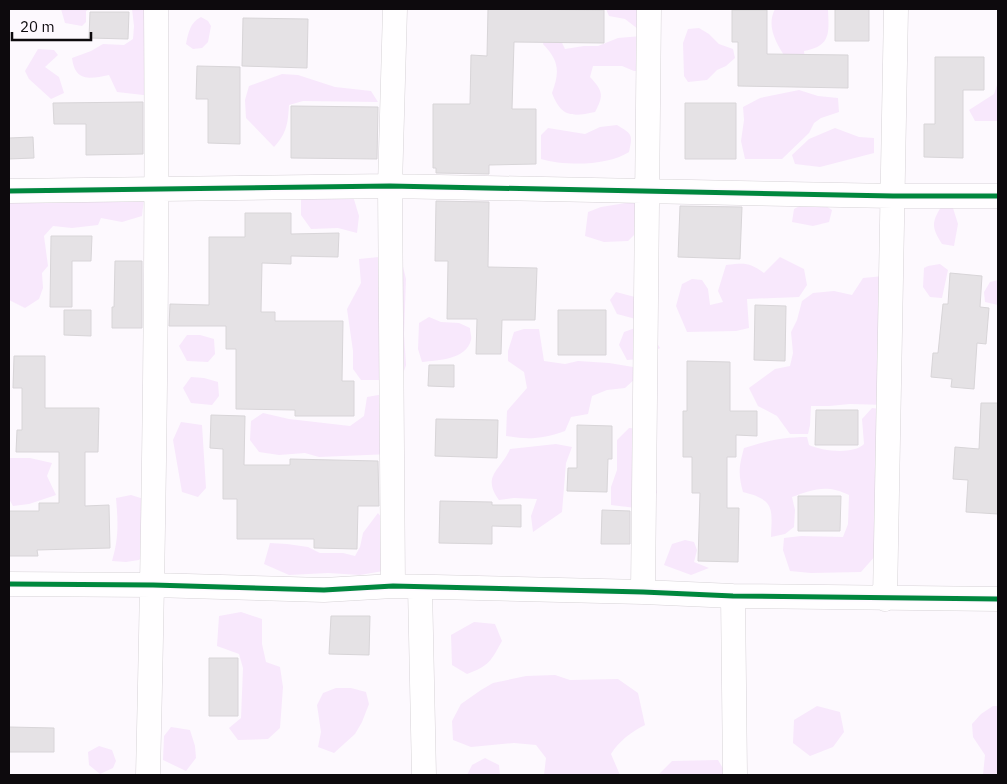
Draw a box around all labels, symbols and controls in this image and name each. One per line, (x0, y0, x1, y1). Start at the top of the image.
scale bar (12, 10, 91, 42)
text: 20 m (20, 17, 55, 36)

